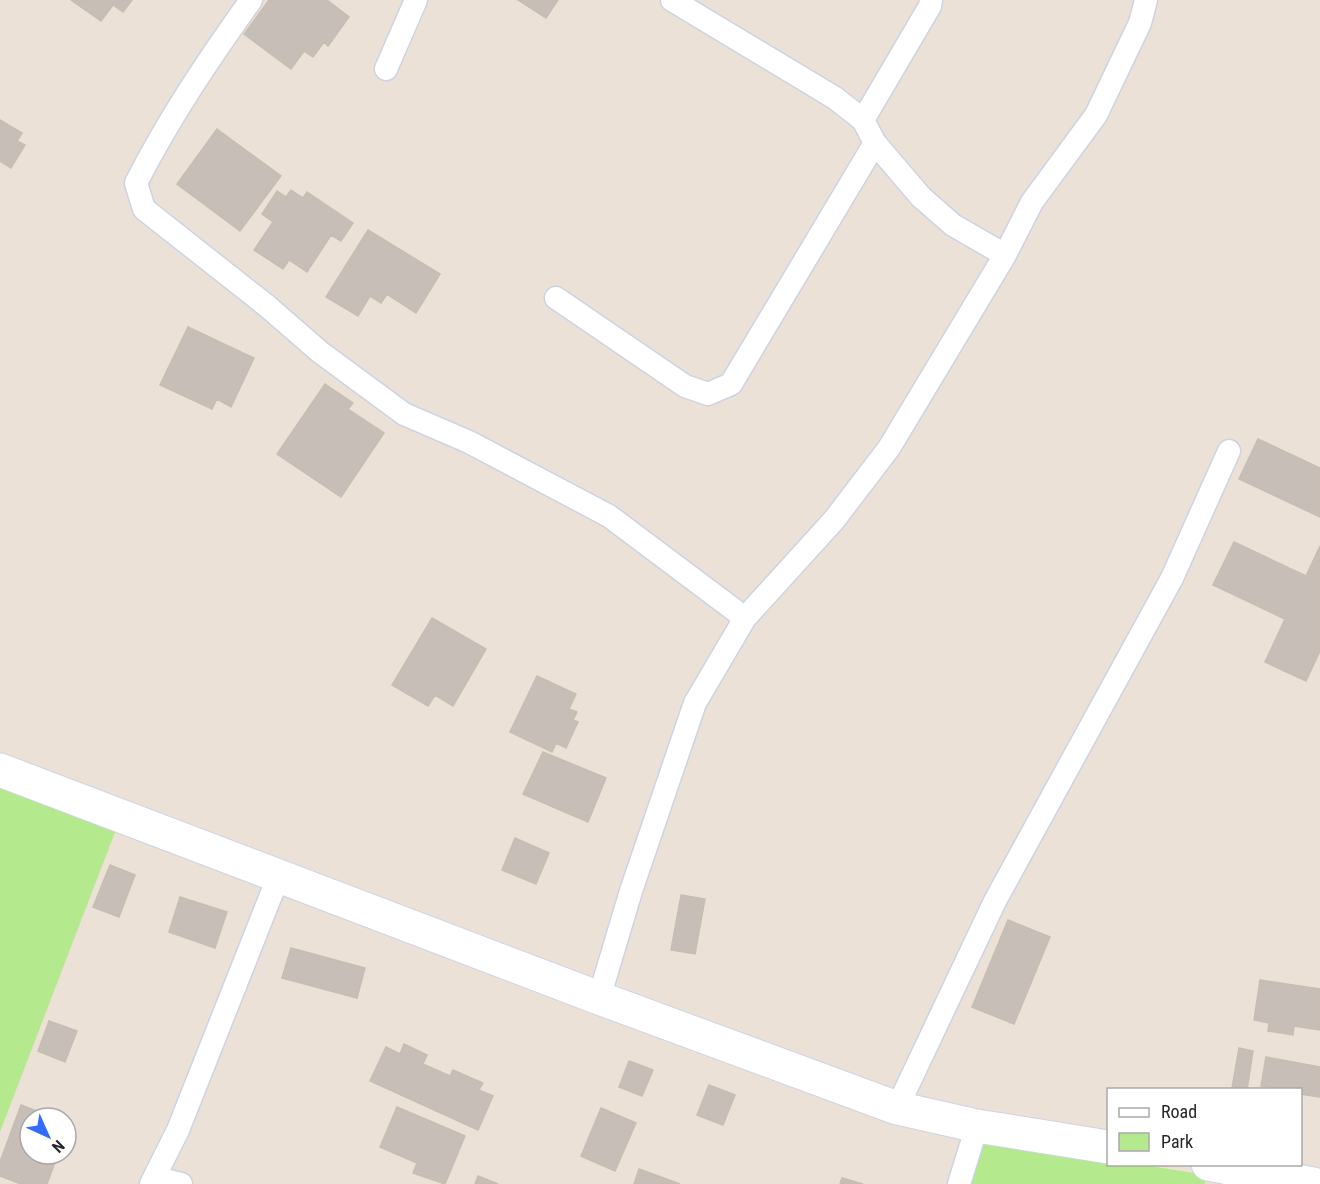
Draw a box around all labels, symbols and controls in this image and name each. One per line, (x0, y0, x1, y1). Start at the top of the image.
legend (1107, 1088, 1302, 1166)
text: Road (1161, 1101, 1197, 1122)
north arrow (18, 1106, 78, 1166)
text: Park (1161, 1131, 1193, 1152)
text: N (48, 1136, 68, 1156)

